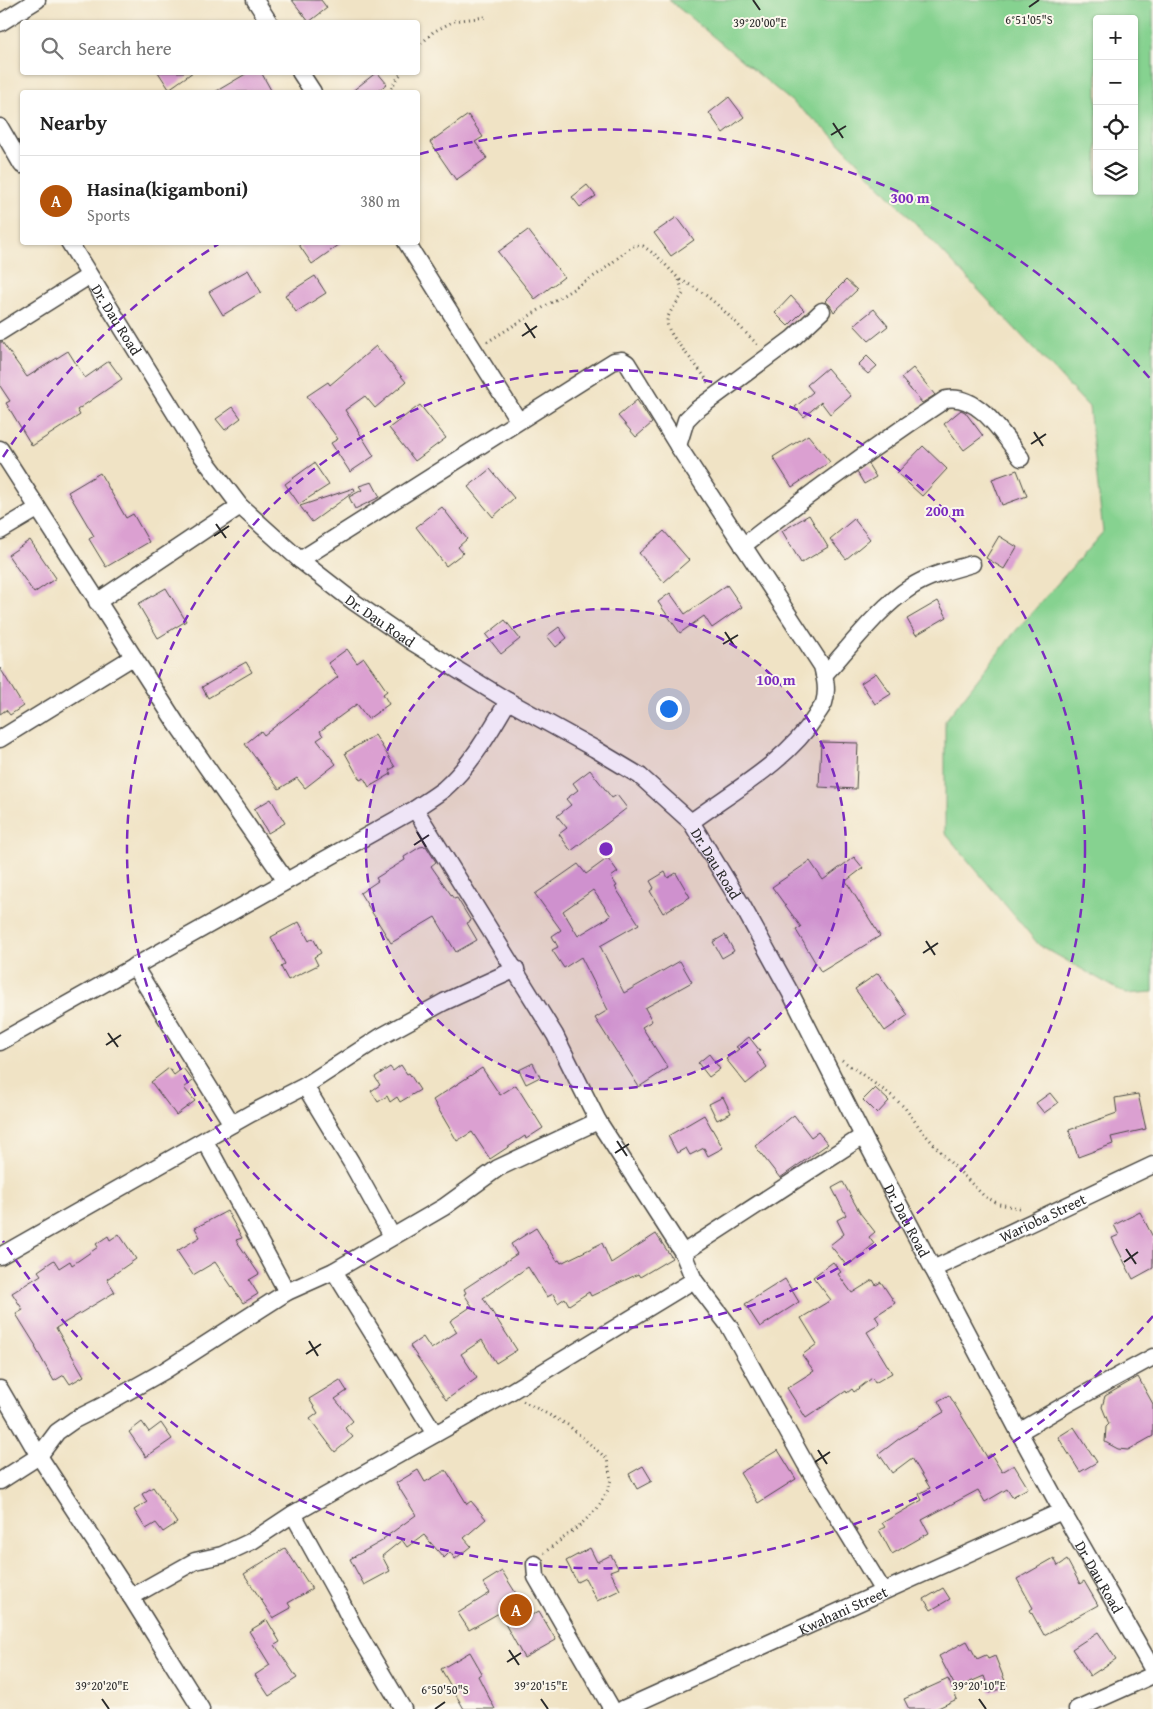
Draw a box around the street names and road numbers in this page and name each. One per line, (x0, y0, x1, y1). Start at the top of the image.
street label: Dr. Dau Road (87, 280, 147, 359)
street label: Dr. Dau Road (341, 589, 419, 652)
street label: Dr. Dau Road (686, 824, 746, 903)
street label: Dr. Dau Road (879, 1180, 935, 1261)
street label: Warioba Street (996, 1188, 1090, 1247)
street label: Dr. Dau Road (1071, 1537, 1129, 1617)
street label: Kwahani Street (795, 1580, 891, 1639)

